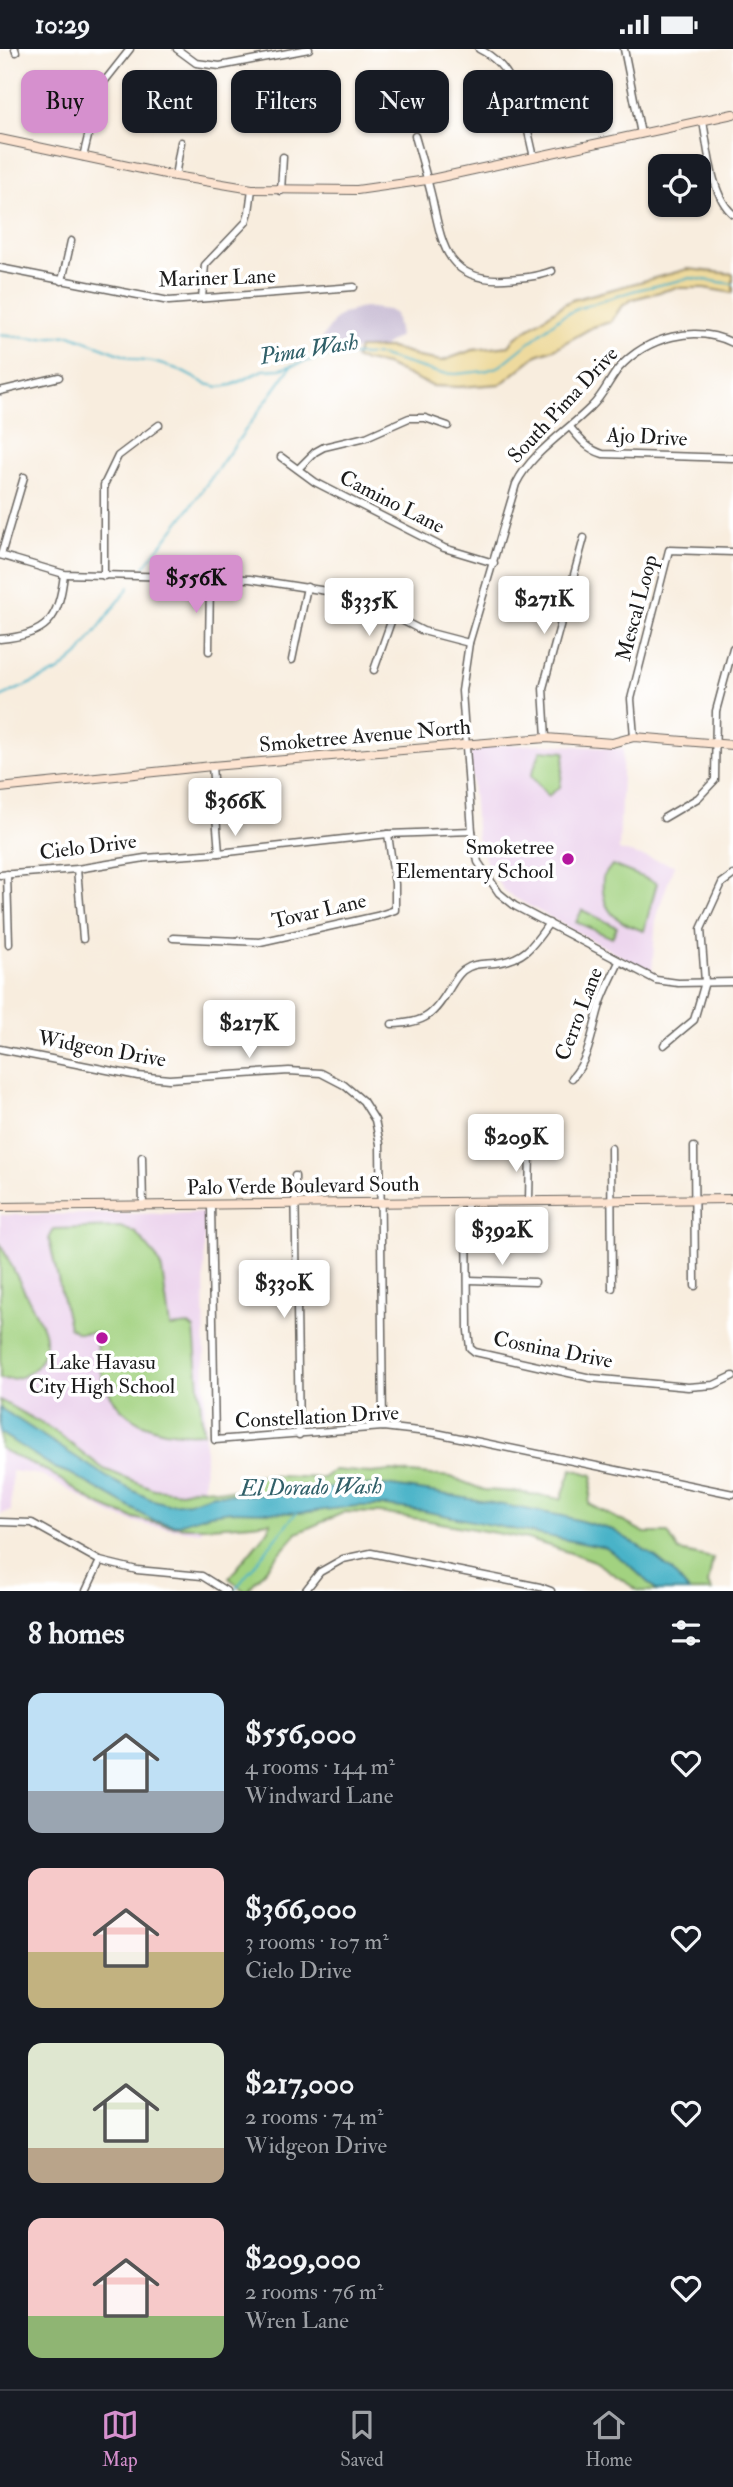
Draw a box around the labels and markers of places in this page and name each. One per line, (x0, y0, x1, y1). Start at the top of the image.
pin: $556K (147, 555, 245, 615)
pin: $271K (495, 577, 593, 636)
pin: $335K (320, 579, 418, 638)
pin: $366K (186, 779, 284, 838)
place label: Smoketree Elementary School (396, 834, 555, 885)
marker: Smoketree Elementary School (560, 851, 576, 867)
pin: $217K (200, 1000, 298, 1060)
pin: $209K (467, 1115, 565, 1174)
pin: $392K (453, 1207, 551, 1267)
pin: $330K (235, 1261, 333, 1320)
marker: Lake Havasu City High School (94, 1330, 110, 1346)
place label: Lake Havasu City High School (29, 1349, 176, 1400)

